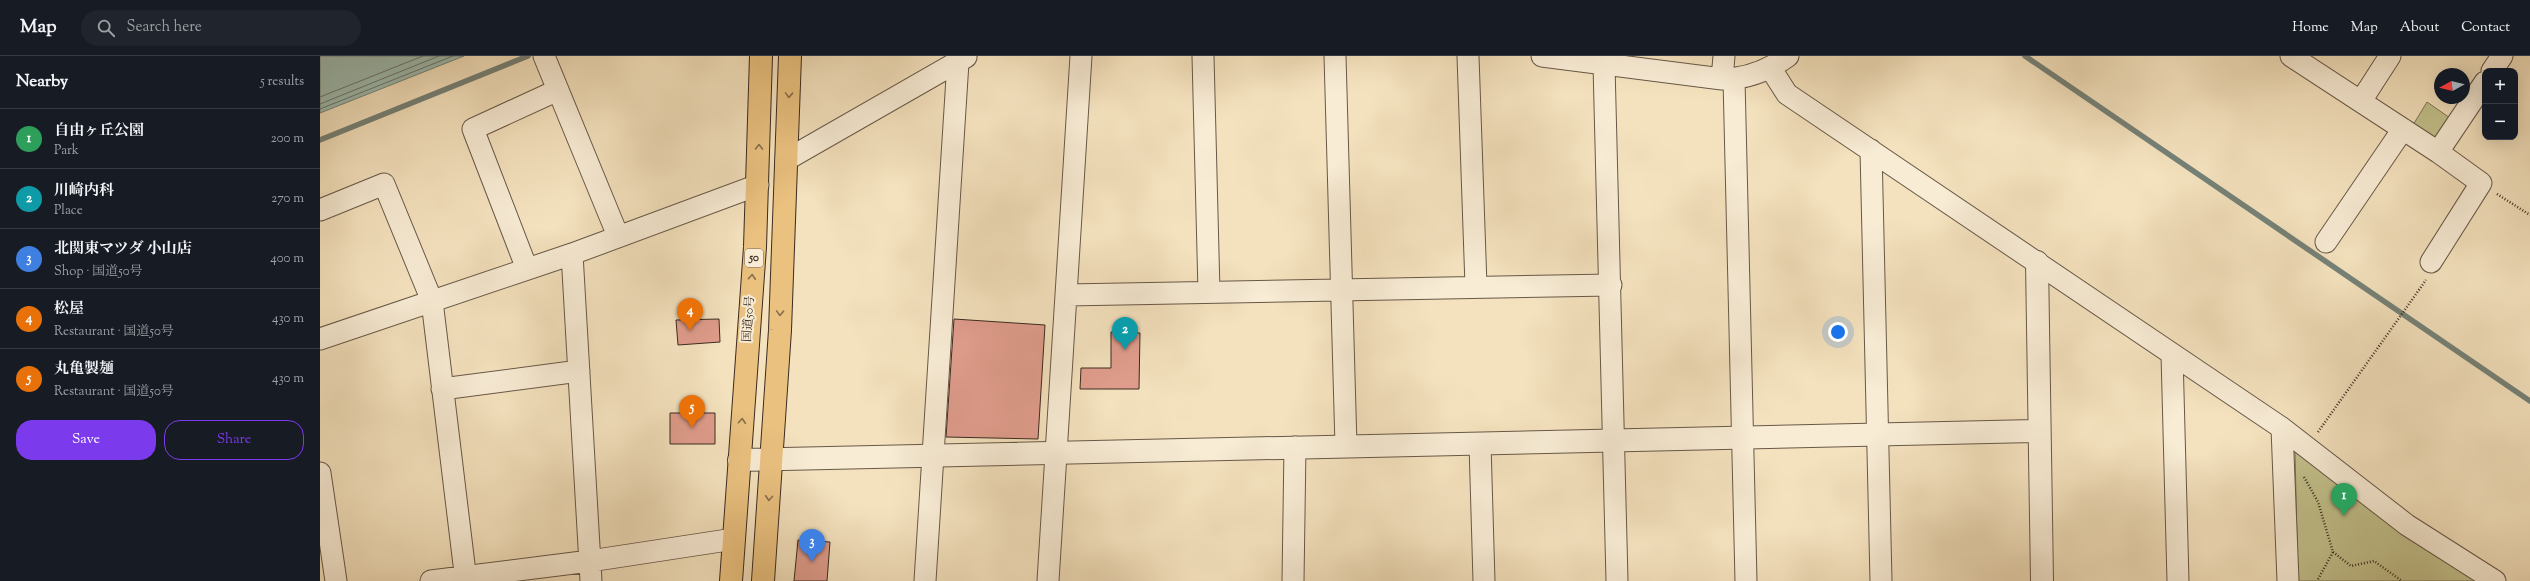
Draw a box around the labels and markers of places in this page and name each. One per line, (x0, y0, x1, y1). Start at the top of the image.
pin: 4 (677, 298, 703, 331)
pin: 2 (1112, 317, 1138, 350)
pin: 5 (679, 395, 705, 428)
pin: 1 (2331, 483, 2357, 516)
pin: 3 (799, 529, 825, 562)

